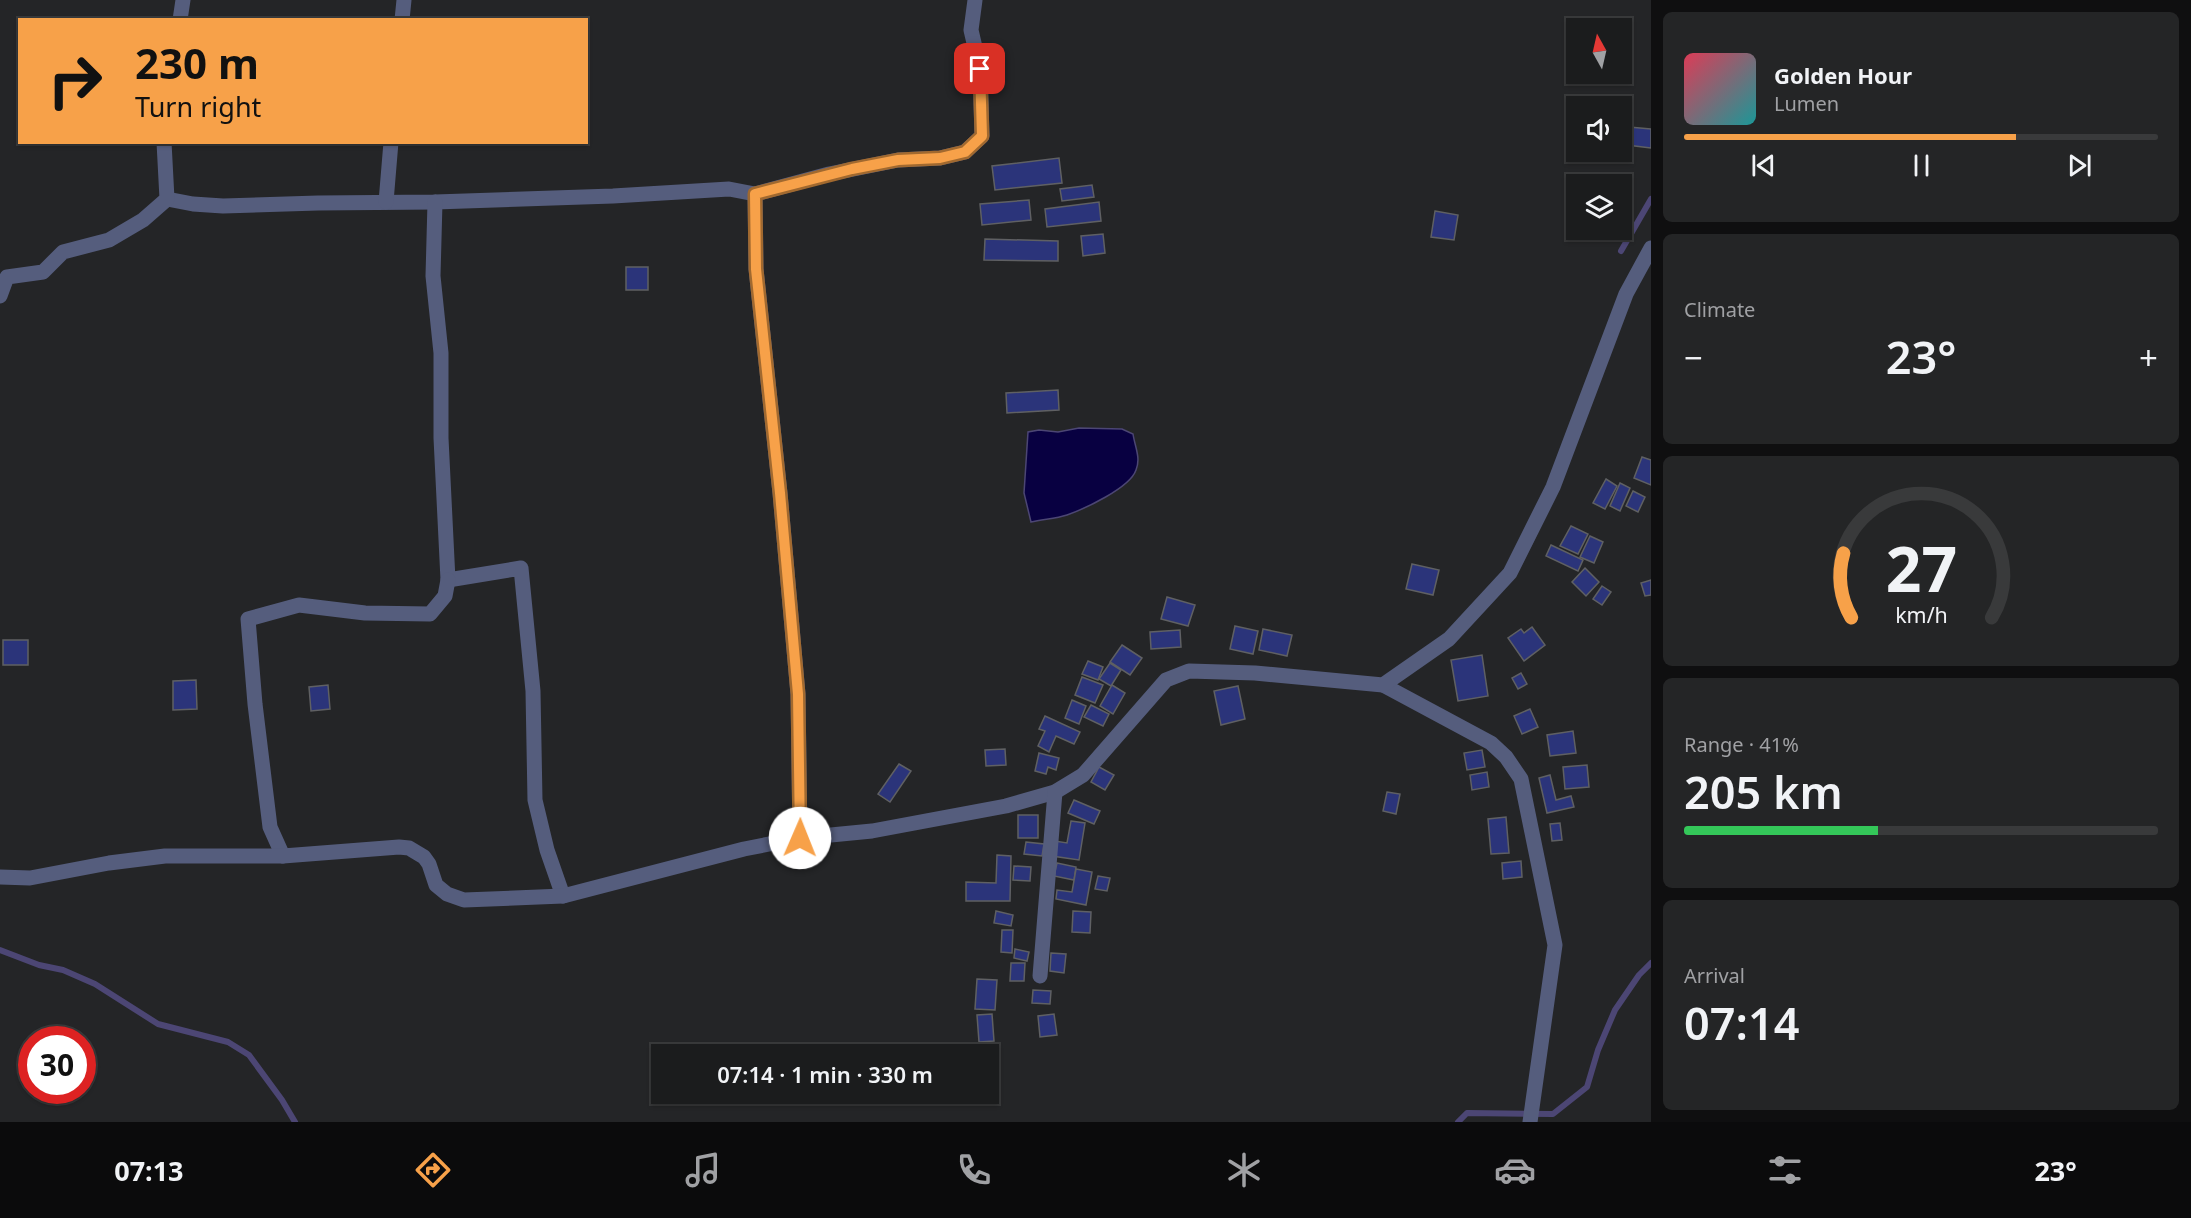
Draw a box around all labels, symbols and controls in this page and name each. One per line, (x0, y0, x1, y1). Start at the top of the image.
north arrow (1566, 18, 1632, 84)
map controls (1566, 18, 1632, 240)
text: 230 m (135, 34, 259, 91)
icon: right (36, 42, 114, 120)
pin (954, 43, 1005, 94)
icon: arrive (963, 52, 996, 85)
text: Golden Hour (1774, 60, 1912, 90)
text: Turn right (135, 88, 261, 125)
text: Lumen (1774, 90, 1839, 117)
button: sound (1566, 96, 1632, 162)
icon: previous (1747, 149, 1780, 182)
icon: pause (1905, 149, 1938, 182)
icon: next (2063, 149, 2096, 182)
button: layers (1566, 174, 1632, 240)
text: Climate (1684, 296, 1755, 323)
text: 23° (1886, 326, 1956, 387)
text: − (1684, 335, 1703, 380)
text: + (2139, 335, 2158, 380)
text: 27 (1885, 525, 1957, 610)
text: km/h (1895, 600, 1947, 629)
text: Range · 41% (1684, 731, 1799, 758)
text: 205 km (1684, 761, 1843, 822)
position arrow (768, 806, 832, 870)
text: Arrival (1684, 962, 1745, 989)
text: 07:14 (1684, 992, 1799, 1053)
speed limit sign: 30 (18, 1026, 96, 1104)
text: 07:14 · 1 min · 330 m (717, 1059, 933, 1089)
icon: directions (412, 1149, 454, 1191)
icon: music (682, 1149, 724, 1191)
icon: phone (953, 1149, 995, 1191)
icon: climate (1223, 1149, 1265, 1191)
icon: car (1494, 1149, 1536, 1191)
icon: filters (1764, 1149, 1806, 1191)
text: 07:13 (114, 1152, 184, 1189)
text: 23° (2034, 1152, 2077, 1189)

